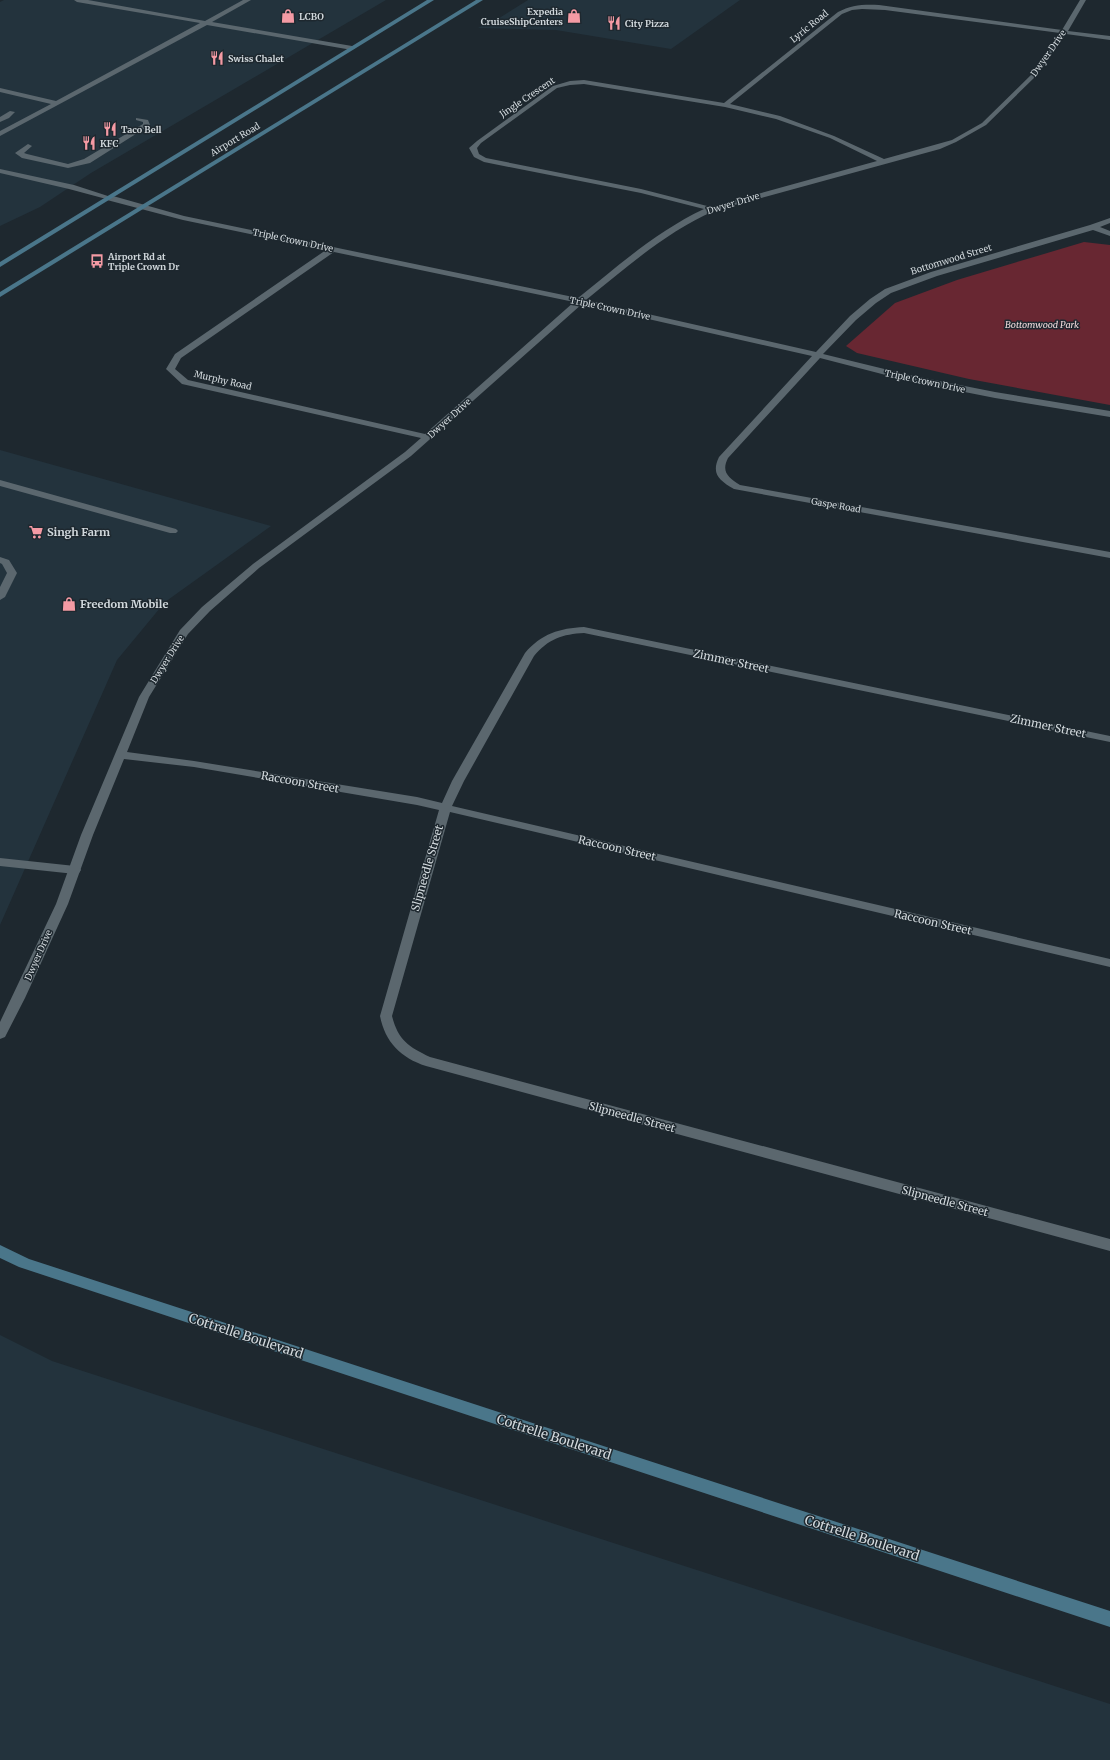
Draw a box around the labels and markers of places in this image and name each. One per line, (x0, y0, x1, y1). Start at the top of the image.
place label: Expedia CruiseShipCenters (481, 6, 563, 27)
shop icon: LCBO (280, 8, 296, 24)
shop icon: Expedia CruiseShipCenters (566, 8, 582, 24)
place label: LCBO (299, 11, 324, 22)
restaurant icon: City Pizza (606, 15, 622, 31)
place label: City Pizza (625, 18, 669, 29)
restaurant icon: Swiss Chalet (209, 50, 225, 66)
place label: Swiss Chalet (228, 53, 284, 64)
restaurant icon: Taco Bell (102, 121, 118, 137)
place label: Taco Bell (121, 124, 162, 135)
restaurant icon: KFC (81, 135, 97, 151)
place label: KFC (100, 138, 118, 149)
place label: Airport Rd at Triple Crown Dr (107, 251, 179, 272)
bus stop icon: Airport Rd at Triple Crown Dr (89, 253, 105, 269)
supermarket icon: Singh Farm (28, 524, 44, 540)
place label: Singh Farm (47, 525, 110, 539)
shop icon: Freedom Mobile (61, 596, 77, 612)
place label: Freedom Mobile (80, 597, 168, 611)

